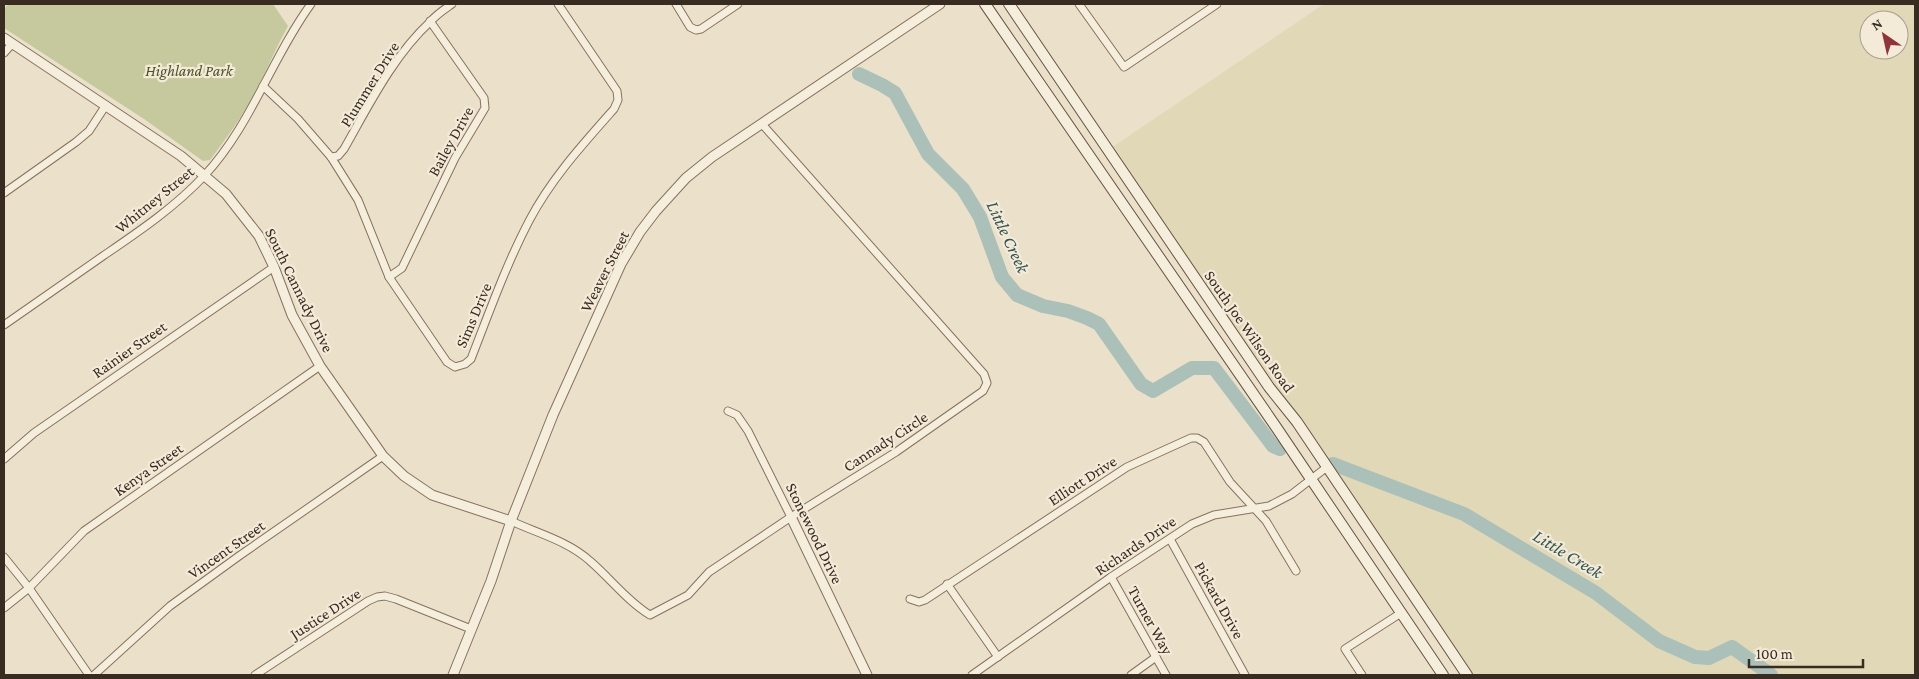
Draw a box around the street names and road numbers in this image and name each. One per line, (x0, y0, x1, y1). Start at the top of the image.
street label: Plummer Drive (337, 39, 402, 130)
street label: Bailey Drive (424, 104, 477, 179)
street label: Whitney Street (112, 162, 198, 237)
street label: South Cannady Drive (261, 225, 337, 355)
street label: Weaver Street (577, 227, 632, 315)
street label: South Joe Wilson Road (1200, 267, 1298, 396)
street label: Sims Drive (452, 280, 495, 350)
street label: Rainier Street (89, 317, 170, 381)
street label: Cannady Circle (840, 408, 931, 476)
street label: Kenya Street (111, 439, 187, 500)
street label: Elliott Drive (1045, 452, 1119, 509)
street label: Stonewood Drive (783, 480, 846, 586)
street label: Richards Drive (1092, 512, 1179, 579)
street label: Vincent Street (185, 516, 268, 582)
street label: Pickard Drive (1191, 559, 1248, 642)
street label: Turner Way (1124, 583, 1177, 659)
street label: Justice Drive (285, 584, 364, 644)

